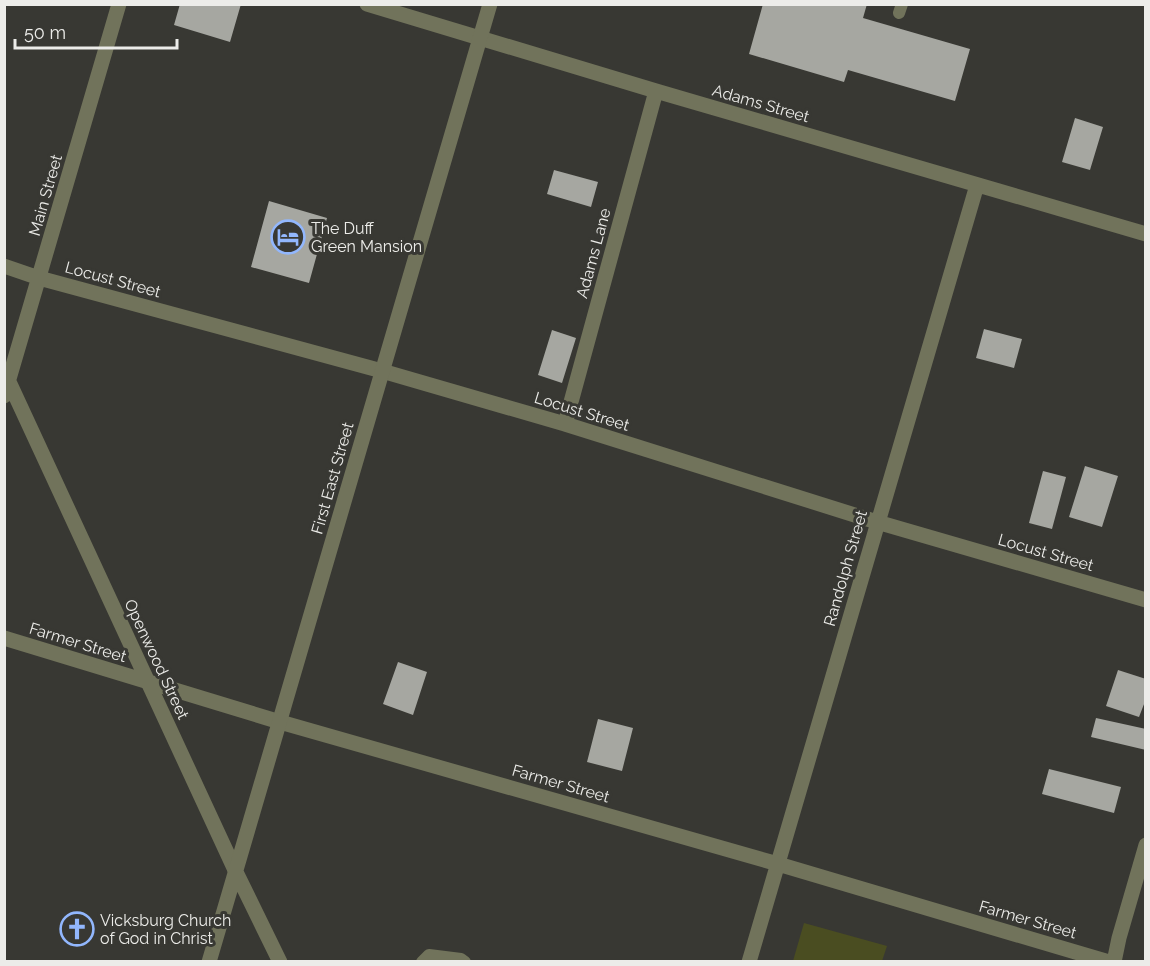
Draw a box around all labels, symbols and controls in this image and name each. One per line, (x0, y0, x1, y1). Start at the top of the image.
scale bar (15, 12, 177, 50)
text: 50 m (24, 22, 66, 43)
street label: Adams Street (710, 81, 812, 127)
street label: Main Street (25, 152, 66, 238)
street label: Adams Lane (572, 206, 615, 300)
hotel icon: The Duff Green Mansion (270, 219, 306, 255)
place label: The Duff Green Mansion (311, 219, 422, 256)
street label: Locust Street (63, 258, 164, 302)
street label: Locust Street (532, 388, 632, 435)
street label: First East Street (307, 419, 358, 536)
street label: Randolph Street (820, 507, 871, 628)
street label: Locust Street (996, 530, 1096, 575)
street label: Openwood Street (120, 596, 193, 723)
street label: Farmer Street (27, 619, 129, 666)
street label: Farmer Street (510, 760, 612, 807)
street label: Farmer Street (977, 896, 1079, 943)
church icon: Vicksburg Church of God in Christ (59, 911, 95, 947)
place label: Vicksburg Church of God in Christ (100, 911, 231, 948)

